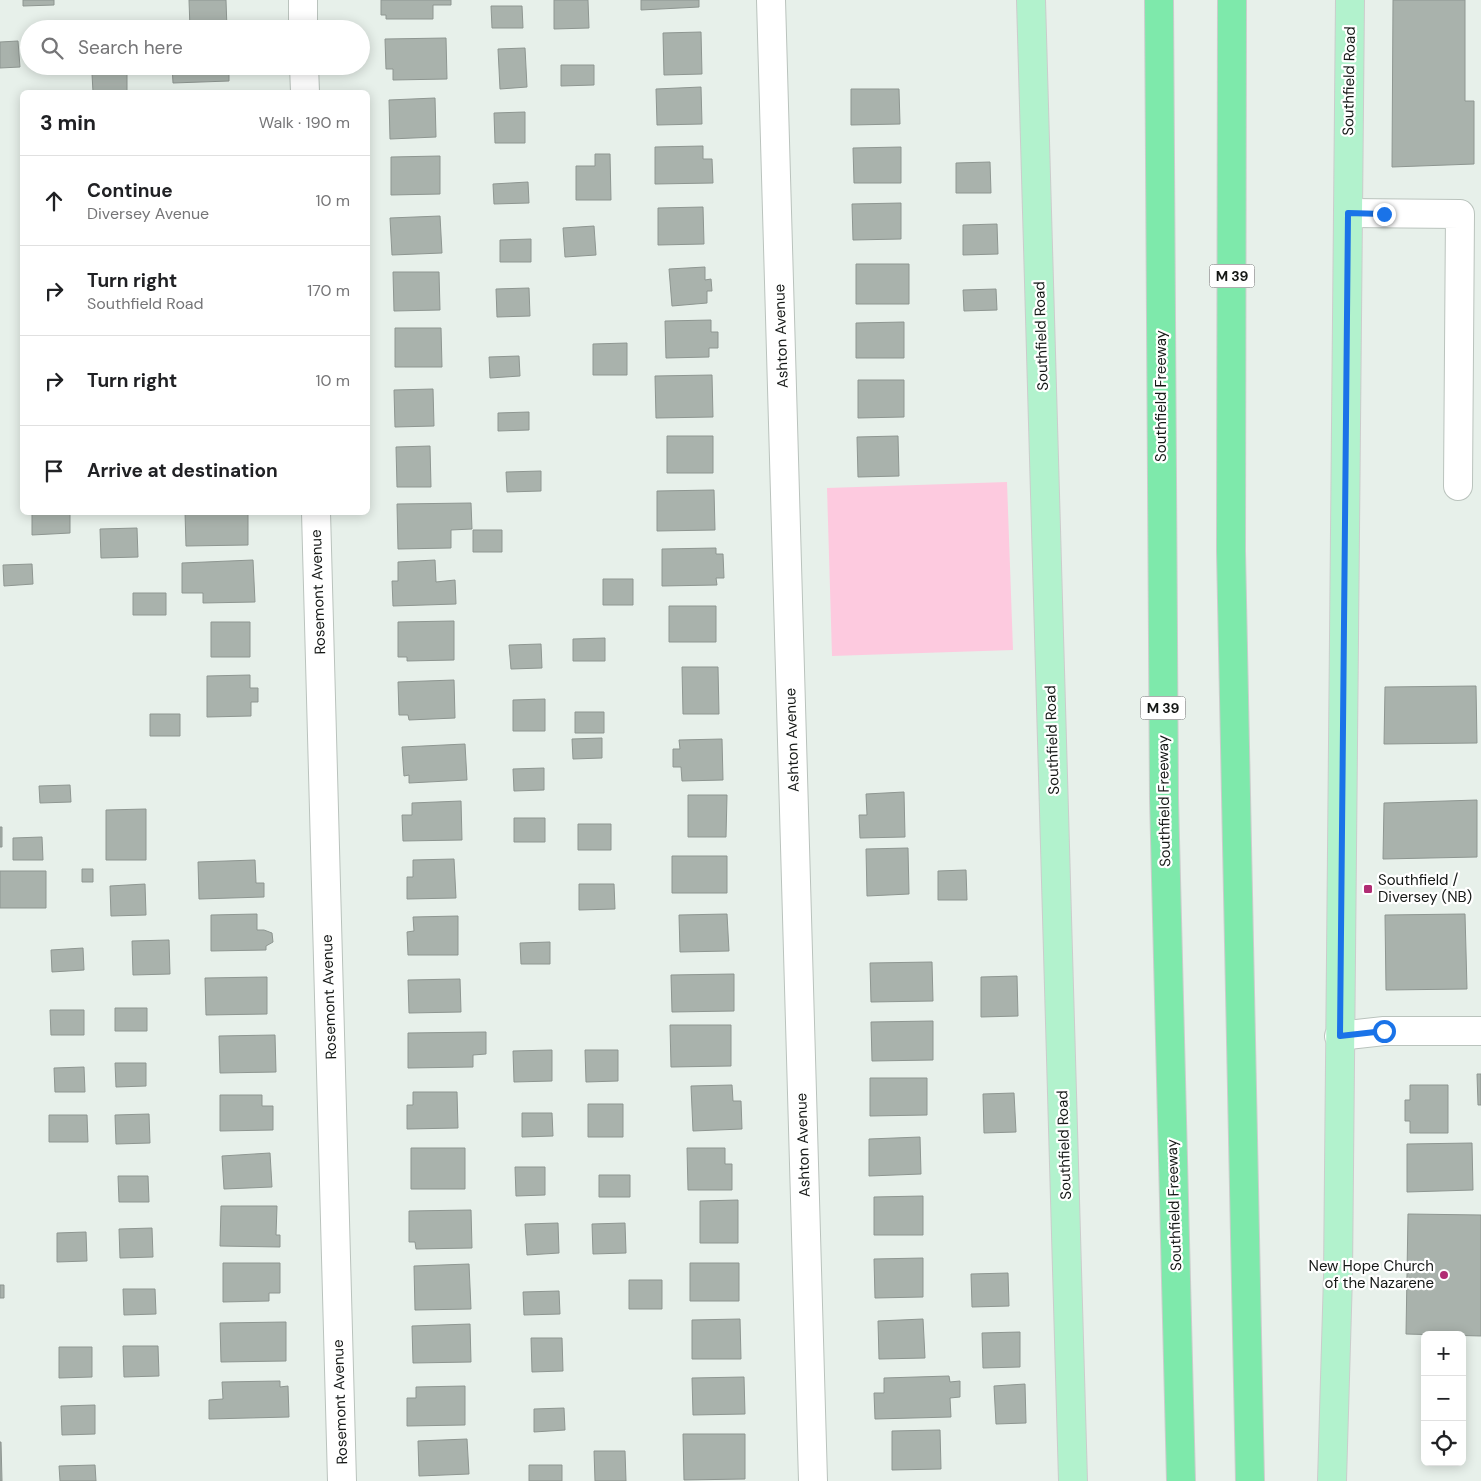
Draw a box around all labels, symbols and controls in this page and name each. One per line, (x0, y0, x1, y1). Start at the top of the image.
search box (20, 20, 370, 75)
street label: Southfield Road (1338, 26, 1360, 136)
icon: search (38, 34, 66, 62)
text: Search here (78, 35, 183, 60)
text: 3 min (40, 109, 96, 137)
text: Walk · 190 m (259, 112, 350, 133)
text: Continue (87, 178, 173, 203)
icon: ahead (40, 187, 68, 215)
text: 10 m (316, 190, 350, 211)
text: Diversey Avenue (87, 203, 209, 224)
route end (1373, 203, 1396, 226)
road number: M 39 (1210, 264, 1254, 288)
text: Turn right (87, 268, 177, 293)
icon: right (40, 277, 68, 305)
text: 170 m (307, 280, 350, 301)
street label: Southfield Road (1029, 281, 1053, 391)
street label: Ashton Avenue (769, 284, 793, 388)
text: Southfield Road (87, 293, 204, 314)
street label: Southfield Freeway (1151, 329, 1171, 462)
icon: right (40, 367, 68, 395)
text: Turn right (87, 368, 177, 393)
text: 10 m (316, 370, 350, 391)
icon: arrive (40, 457, 68, 485)
text: Arrive at destination (87, 458, 278, 483)
street label: Rosemont Avenue (306, 529, 330, 655)
street label: Southfield Road (1040, 685, 1064, 795)
street label: Ashton Avenue (780, 688, 804, 792)
road number: M 39 (1140, 696, 1186, 720)
street label: Southfield Freeway (1153, 734, 1175, 867)
place label: Southfield / Diversey (NB) (1378, 870, 1472, 907)
marker: Southfield / Diversey (NB) (1362, 883, 1374, 895)
street label: Rosemont Avenue (317, 934, 341, 1060)
route start (1373, 1020, 1396, 1043)
street label: Southfield Road (1052, 1090, 1076, 1200)
street label: Ashton Avenue (791, 1093, 815, 1197)
street label: Southfield Freeway (1162, 1138, 1186, 1271)
place label: New Hope Church of the Nazarene (1309, 1256, 1434, 1293)
marker: New Hope Church of the Nazarene (1438, 1269, 1450, 1281)
map controls (1421, 1331, 1466, 1466)
button: + (1421, 1331, 1466, 1376)
street label: Rosemont Avenue (328, 1339, 352, 1465)
button: − (1421, 1376, 1466, 1421)
button: locate (1421, 1421, 1466, 1466)

